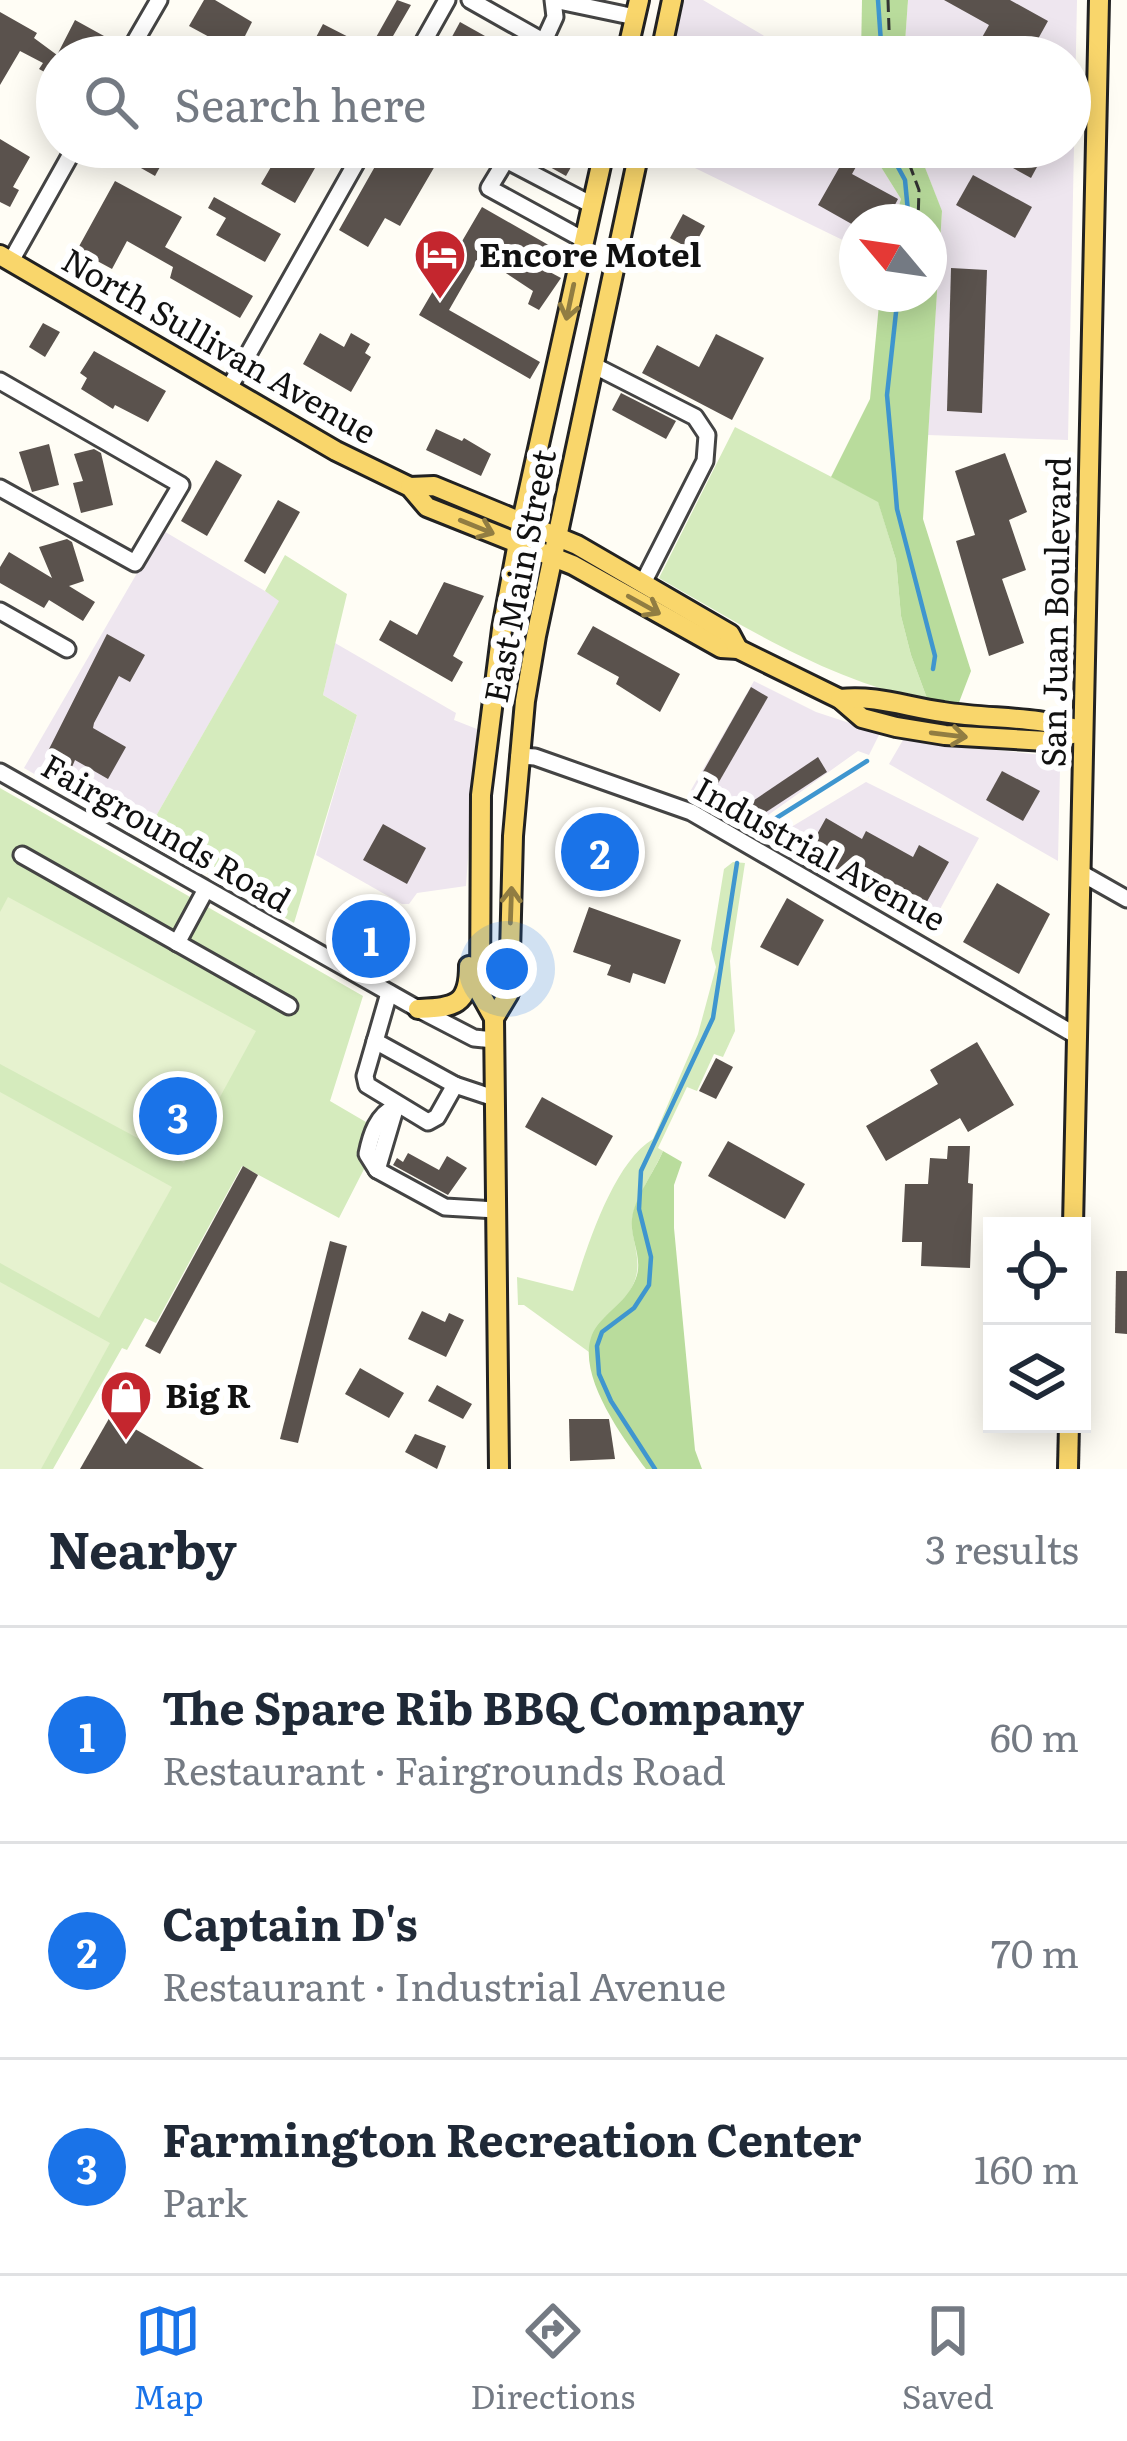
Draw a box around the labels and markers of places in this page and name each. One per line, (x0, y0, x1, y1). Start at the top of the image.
hotel icon: Encore Motel (412, 227, 468, 301)
place label: Encore Motel (479, 228, 702, 277)
pin: 2 (561, 807, 639, 897)
pin: 1 (332, 894, 410, 984)
pin: 3 (139, 1071, 217, 1161)
shop icon: Big R (98, 1368, 154, 1442)
place label: Big R (165, 1369, 251, 1418)

